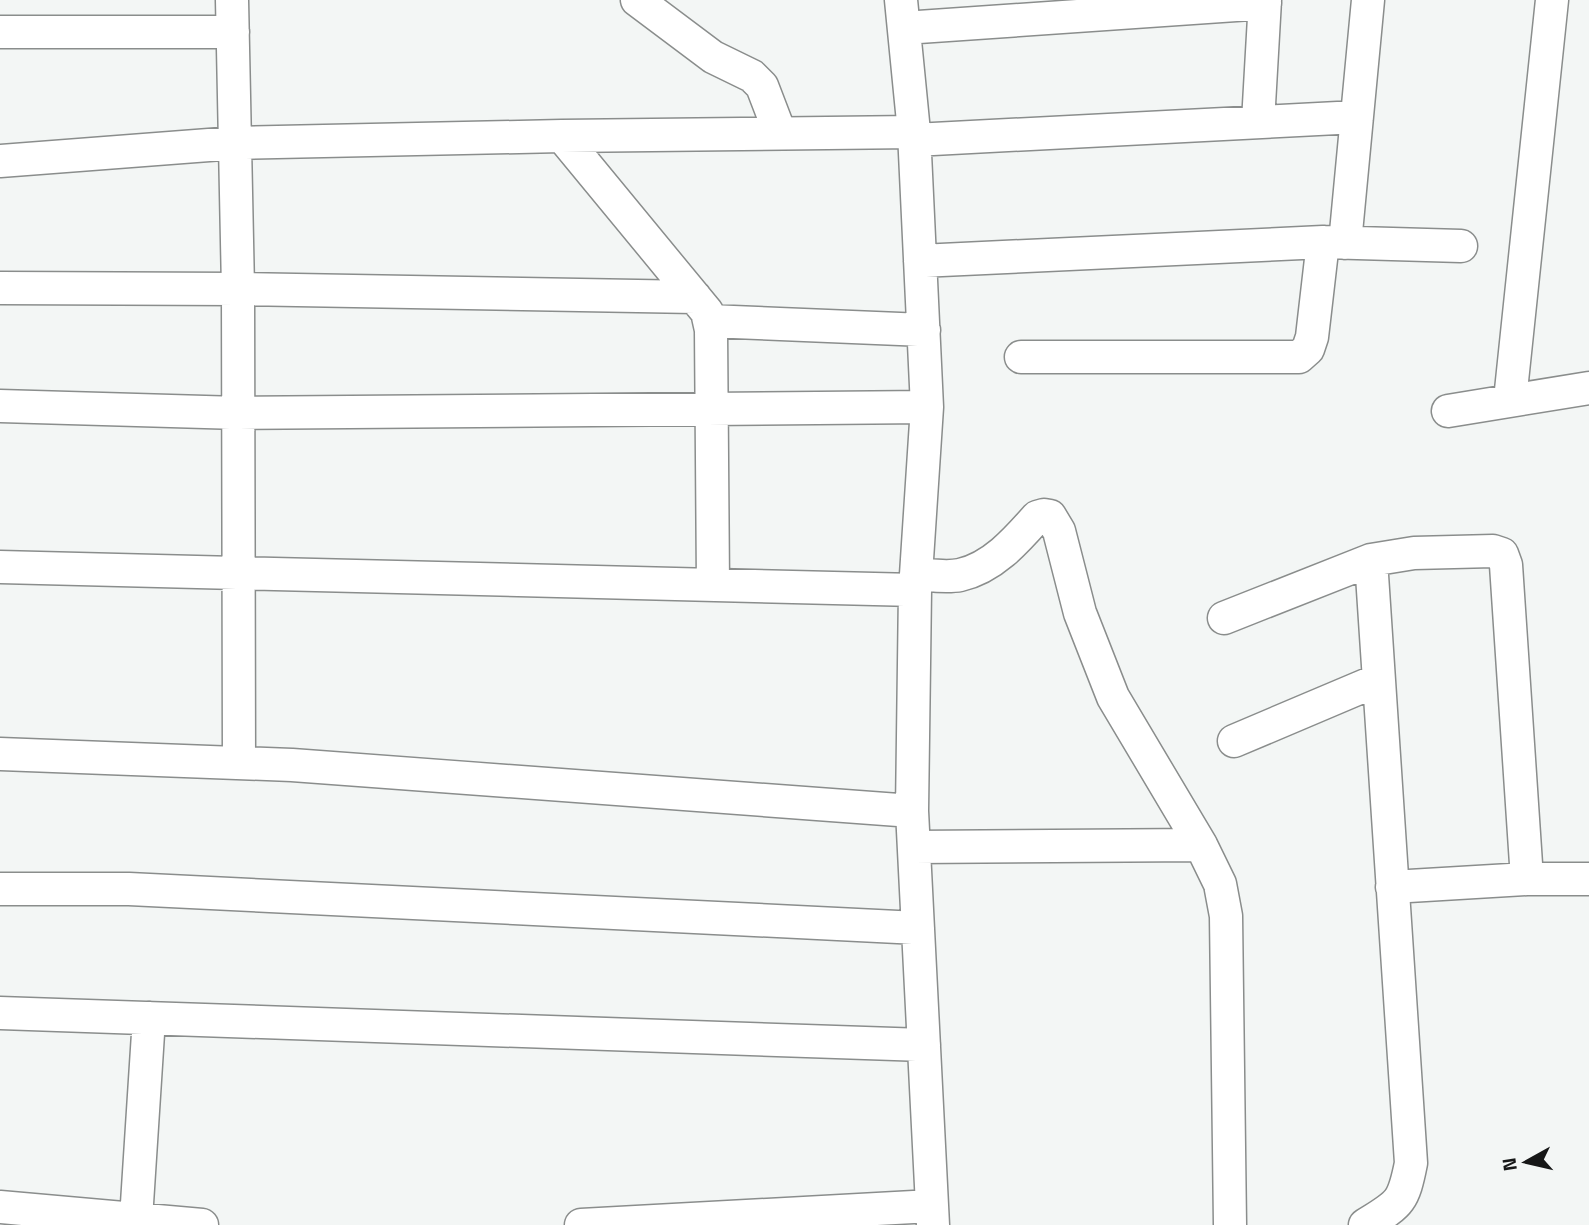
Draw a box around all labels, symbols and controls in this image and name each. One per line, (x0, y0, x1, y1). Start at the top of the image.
north arrow (1491, 1127, 1561, 1197)
text: N (1493, 1156, 1524, 1173)

